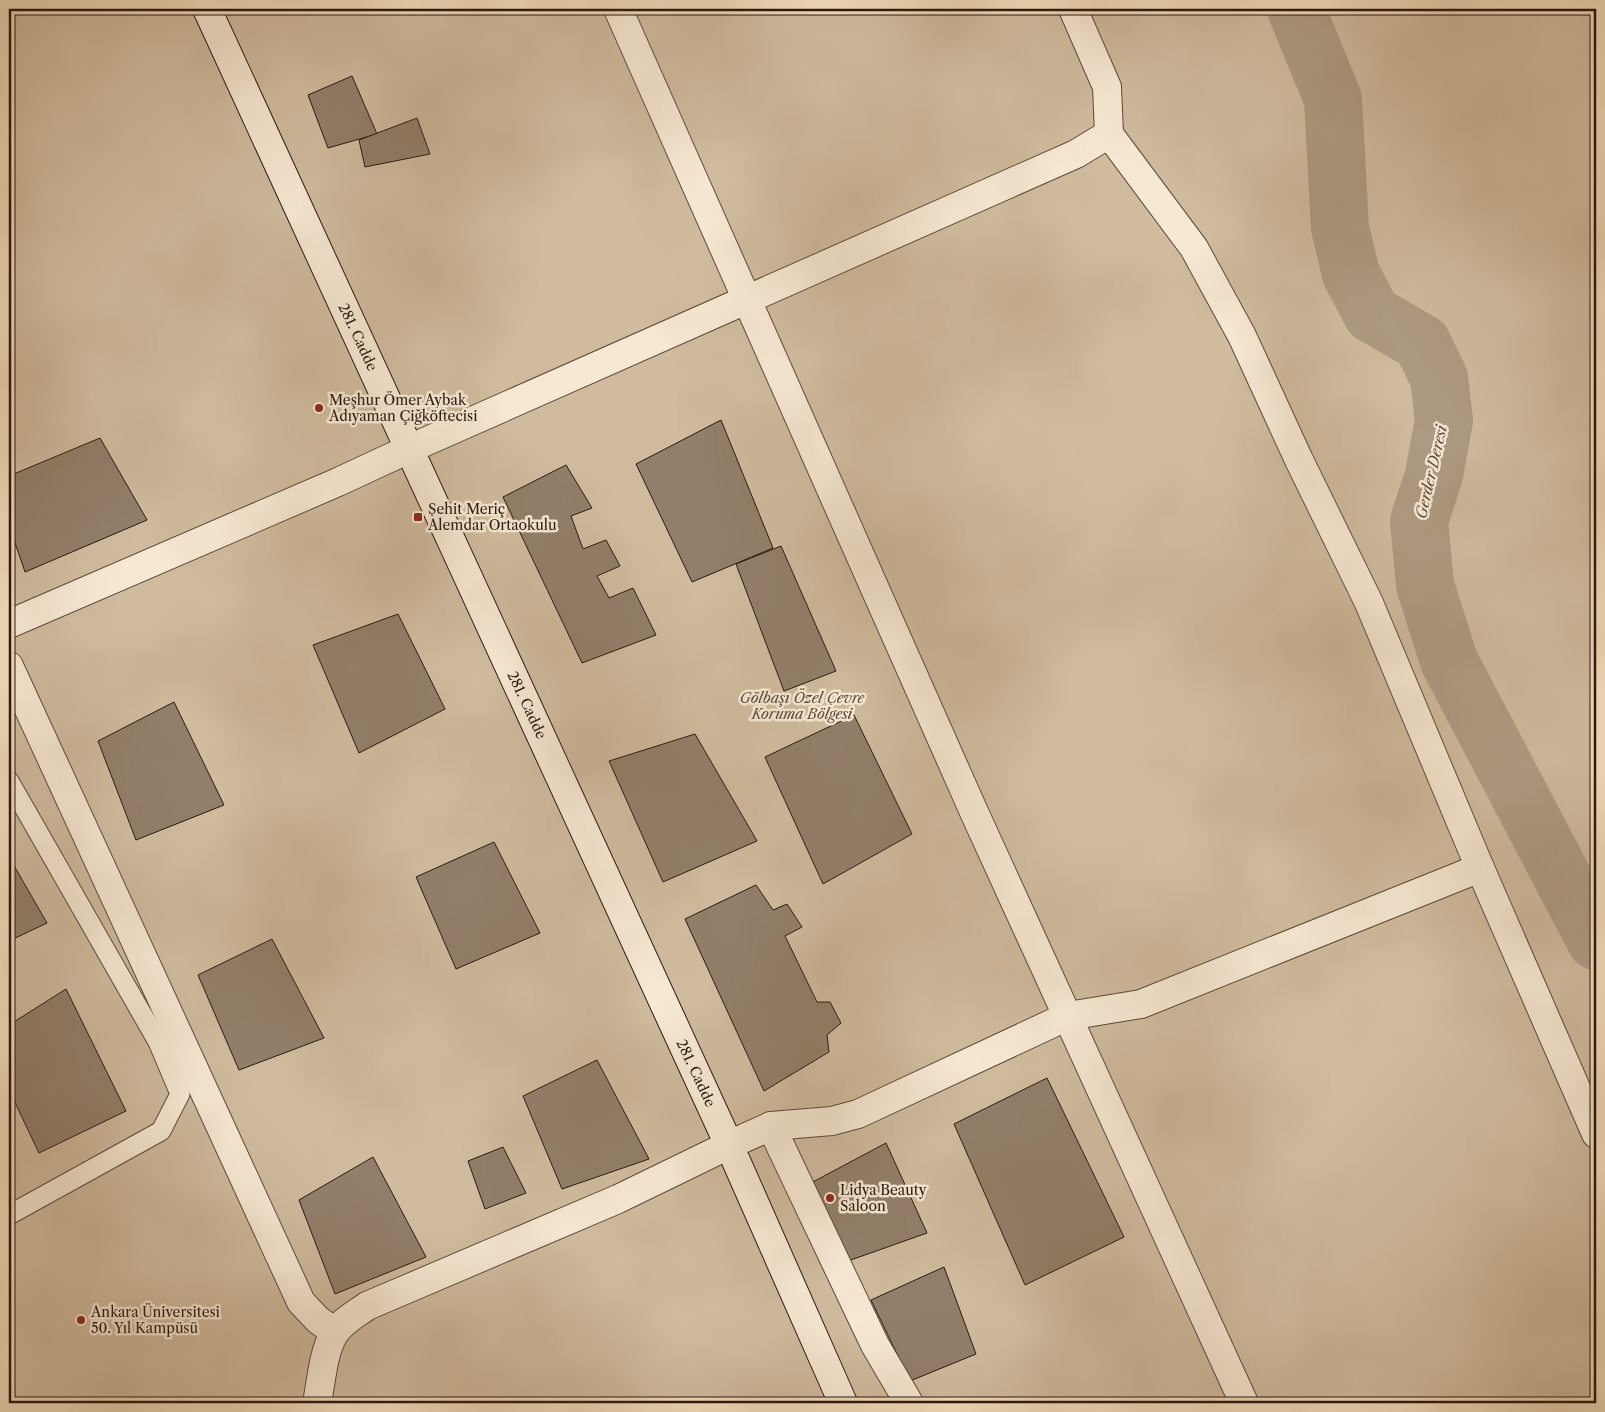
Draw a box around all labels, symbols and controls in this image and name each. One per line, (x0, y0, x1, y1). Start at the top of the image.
street label: 281. Cadde (334, 300, 382, 374)
place label: Meşhur Ömer Aybak Adıyaman Çiğköftecisi (328, 391, 477, 425)
marker: Meşhur Ömer Aybak Adıyaman Çiğköftecisi (313, 402, 325, 414)
water label: Gerder Deresi (1411, 422, 1451, 520)
place label: Şehit Meriç Alemdar Ortaokulu (427, 500, 557, 534)
marker: Şehit Meriç Alemdar Ortaokulu (412, 511, 424, 523)
street label: 281. Cadde (503, 668, 551, 742)
park label: Gölbaşı Özel Çevre Koruma Bölgesi (740, 688, 866, 723)
street label: 281. Cadde (672, 1036, 720, 1110)
place label: Lidya Beauty Saloon (840, 1181, 927, 1215)
marker: Lidya Beauty Saloon (824, 1192, 836, 1204)
place label: Ankara Üniversitesi 50. Yıl Kampüsü (90, 1303, 220, 1337)
marker: Ankara Üniversitesi 50. Yıl Kampüsü (75, 1314, 87, 1326)

